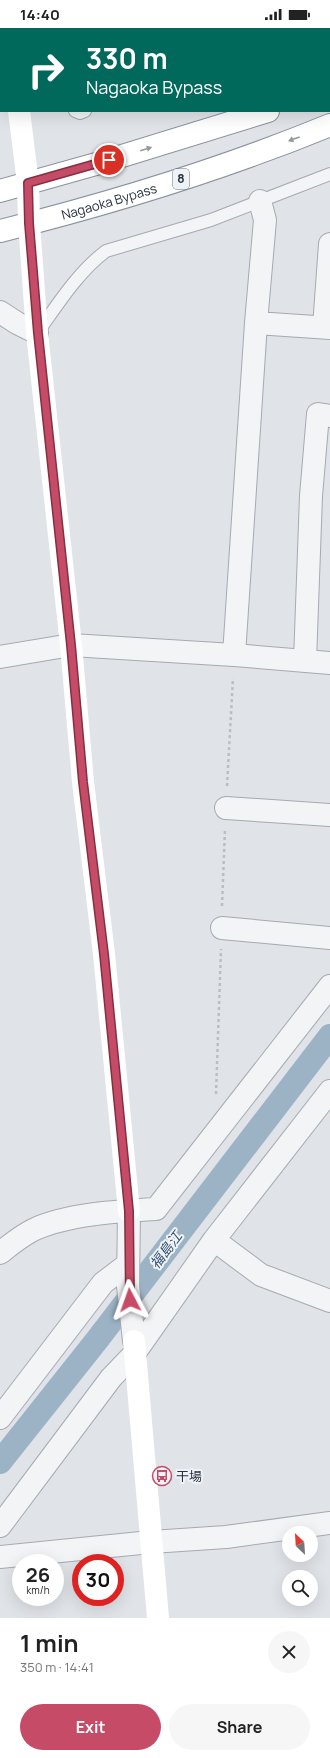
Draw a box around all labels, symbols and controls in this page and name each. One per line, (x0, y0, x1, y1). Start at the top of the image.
text: 14:40 (20, 4, 60, 25)
text: 330 m (86, 39, 168, 77)
icon: right (20, 44, 72, 96)
text: Nagaoka Bypass (86, 75, 222, 99)
one-way arrow (287, 137, 299, 143)
pin (92, 143, 126, 177)
one-way arrow (140, 146, 152, 152)
icon: arrive (98, 149, 120, 171)
road number: 8 (173, 169, 189, 189)
street label: Nagaoka Bypass (59, 179, 159, 224)
water label: 福島江 (145, 1226, 187, 1272)
position arrow (109, 1279, 151, 1321)
bus stop icon: 干場 (151, 1465, 173, 1487)
place label: 干場 (176, 1467, 202, 1485)
north arrow (282, 1526, 318, 1562)
map controls (282, 1526, 318, 1606)
speed limit sign: 30 (72, 1554, 124, 1606)
text: 26 (26, 1561, 50, 1588)
button: search (282, 1570, 318, 1606)
text: km/h (26, 1583, 50, 1597)
text: 1 min (20, 1626, 79, 1659)
button: close (268, 1631, 310, 1673)
text: 350 m · 14:41 (20, 1658, 94, 1676)
button: Exit (20, 1704, 161, 1750)
button: Share (169, 1704, 310, 1750)

